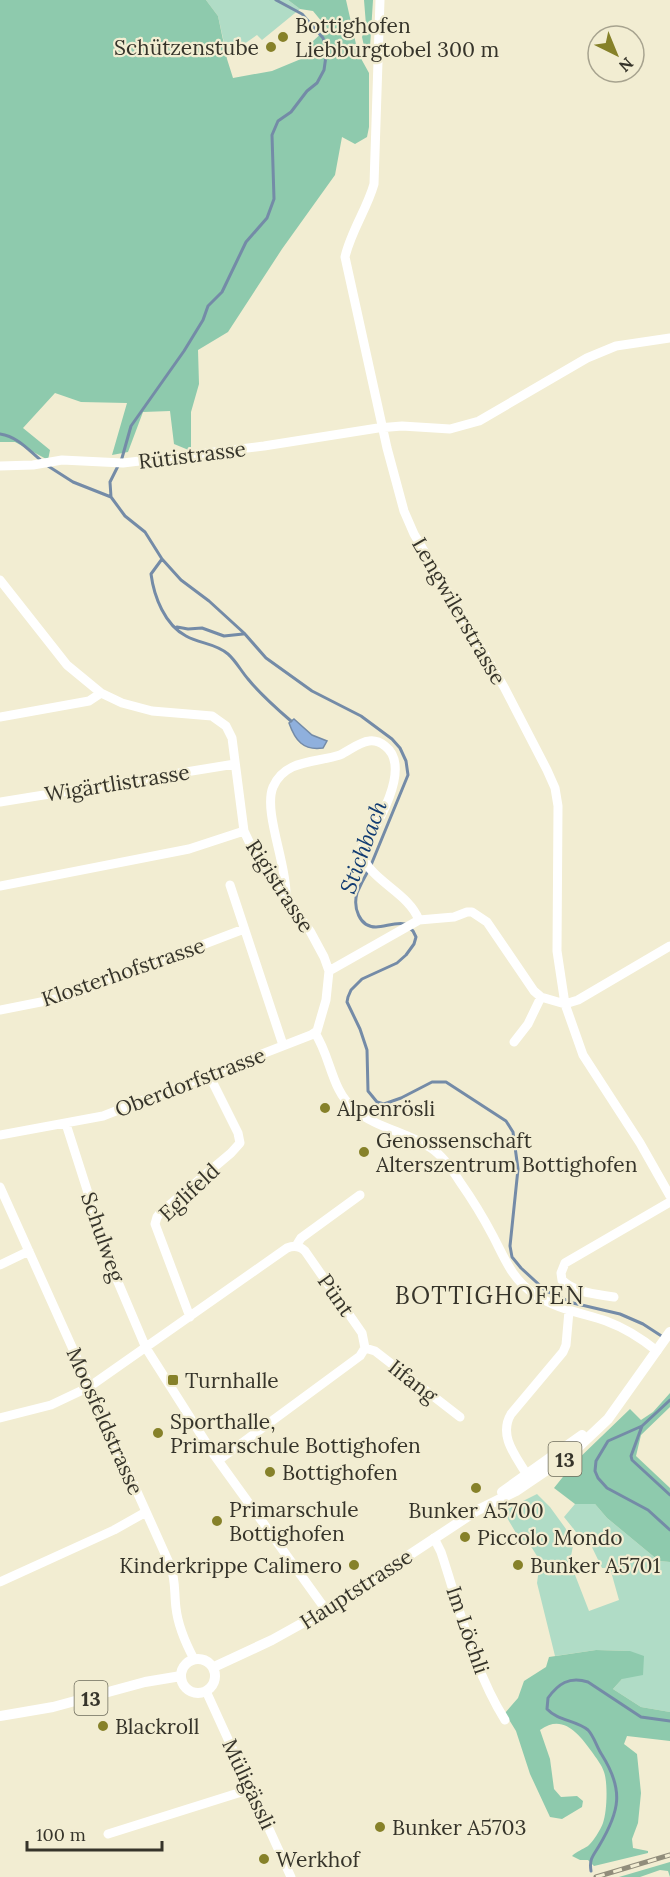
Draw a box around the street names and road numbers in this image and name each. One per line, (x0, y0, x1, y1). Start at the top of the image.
street label: Rütistrasse (137, 435, 247, 475)
street label: Lengwilerstrasse (406, 533, 512, 689)
street label: Wigärtlistrasse (43, 758, 191, 808)
street label: Rigistrasse (240, 834, 320, 938)
street label: Klosterhofstrasse (38, 931, 208, 1013)
street label: Oberdorfstrasse (111, 1041, 269, 1123)
street label: Eglifeld (153, 1157, 225, 1227)
street label: Schulweg (75, 1188, 131, 1286)
street label: Pünt (312, 1268, 361, 1322)
street label: Moosfeldstrasse (60, 1343, 150, 1499)
street label: Iifang (383, 1353, 443, 1409)
road number: 13 (548, 1442, 582, 1476)
street label: Hauptstrasse (295, 1543, 417, 1635)
street label: Im Löchli (440, 1583, 496, 1677)
road number: 13 (74, 1681, 107, 1715)
street label: Müligässli (216, 1734, 282, 1834)

